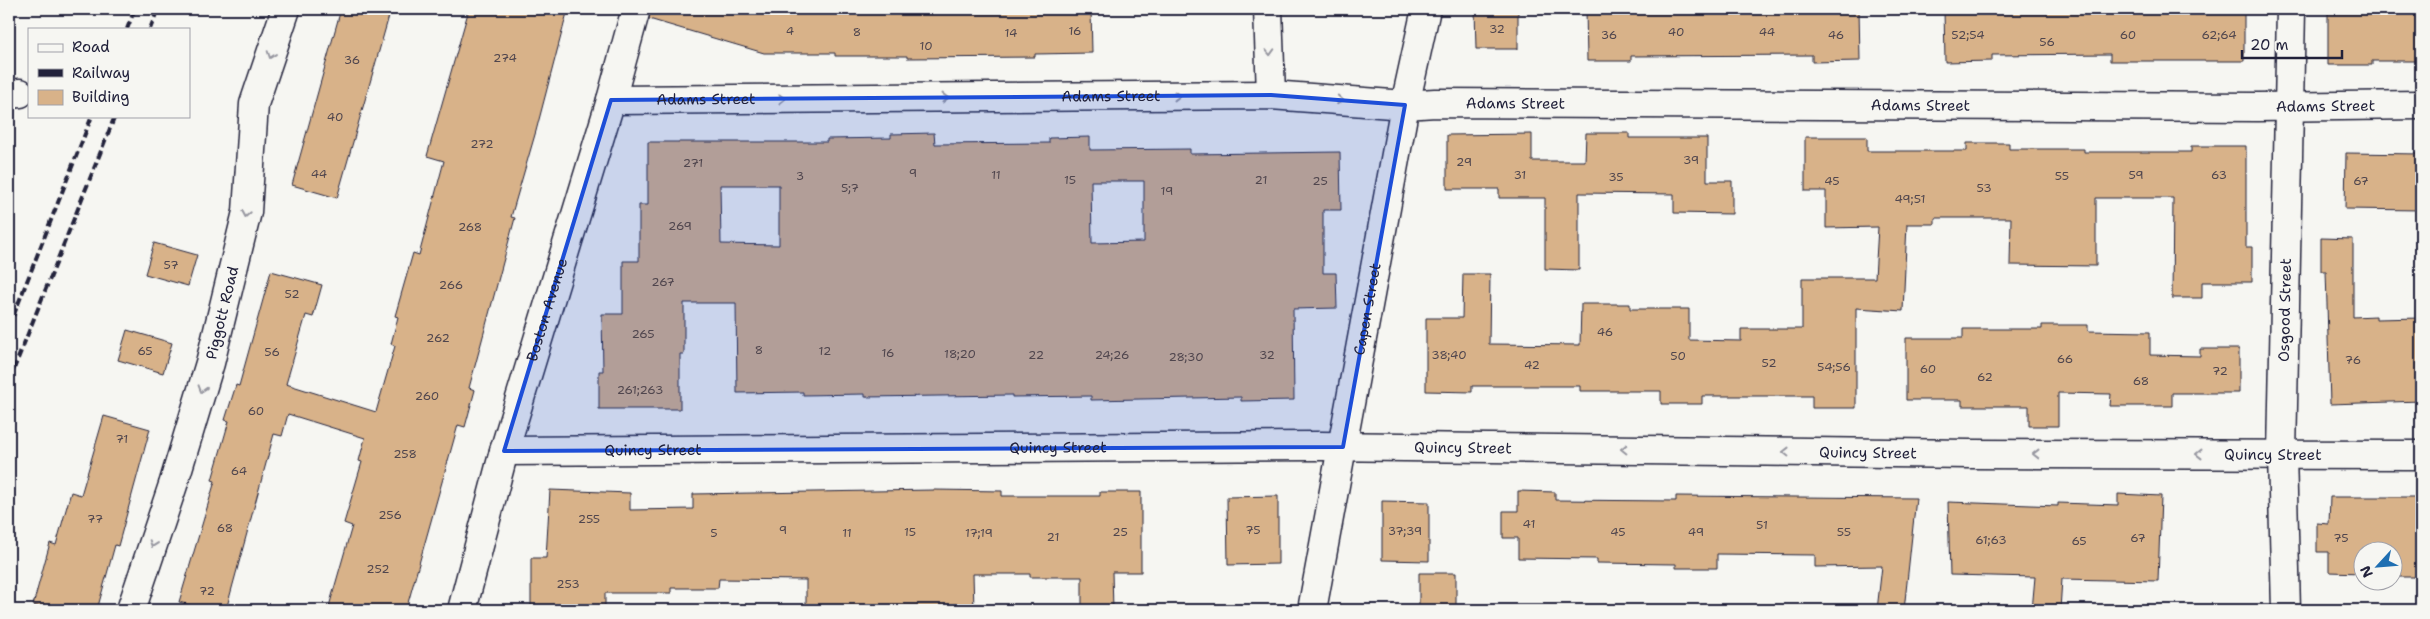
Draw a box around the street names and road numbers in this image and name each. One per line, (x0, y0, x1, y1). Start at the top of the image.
street label: Adams Street (1061, 86, 1161, 107)
street label: Adams Street (656, 89, 756, 110)
street label: Adams Street (1466, 93, 1565, 114)
street label: Adams Street (1871, 95, 1970, 116)
street label: Adams Street (2276, 96, 2375, 117)
street label: Boston Avenue (522, 256, 572, 364)
street label: Osgood Street (2274, 258, 2296, 362)
street label: Capen Street (1349, 261, 1386, 357)
street label: Piggott Road (201, 264, 243, 362)
street label: Quincy Street (1009, 437, 1107, 458)
street label: Quincy Street (1414, 437, 1512, 458)
street label: Quincy Street (604, 440, 702, 460)
street label: Quincy Street (1819, 442, 1917, 463)
street label: Quincy Street (2224, 445, 2322, 465)

